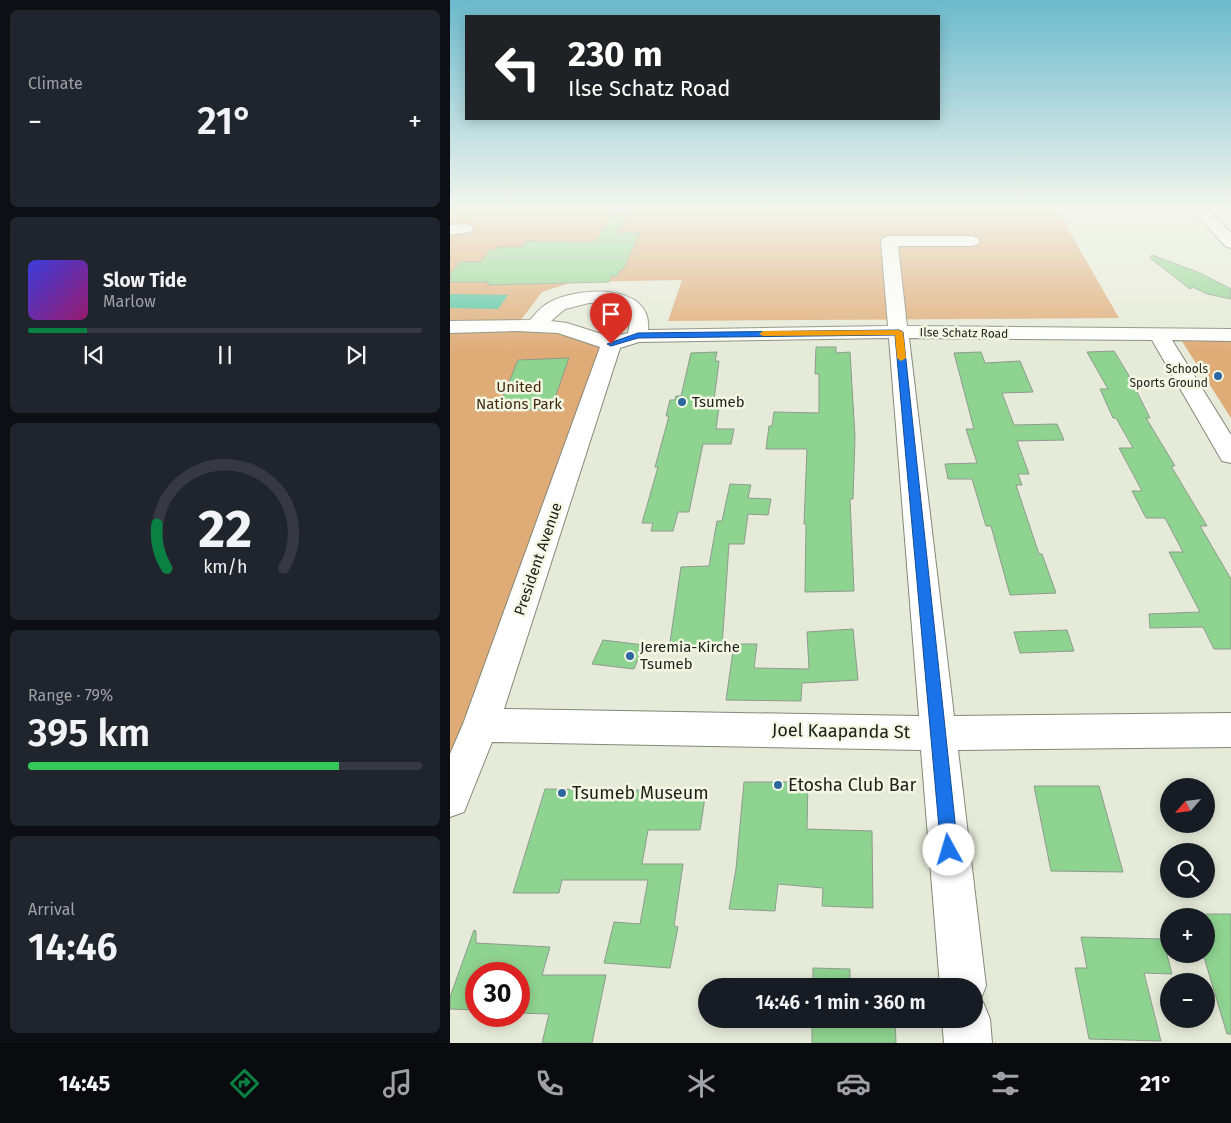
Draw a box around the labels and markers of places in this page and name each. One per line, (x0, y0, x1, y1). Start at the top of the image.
pin (590, 293, 632, 344)
place label: Schools Sports Ground (1130, 362, 1208, 390)
marker: Schools Sports Ground (1212, 370, 1224, 382)
place label: Tsumeb (692, 393, 745, 411)
marker: Tsumeb (676, 396, 688, 408)
place label: Jeremia-Kirche Tsumeb (640, 638, 740, 673)
marker: Jeremia-Kirche Tsumeb (624, 650, 636, 662)
place label: Etosha Club Bar (788, 774, 916, 796)
marker: Etosha Club Bar (772, 779, 784, 791)
place label: Tsumeb Museum (572, 782, 709, 804)
marker: Tsumeb Museum (556, 787, 568, 799)

